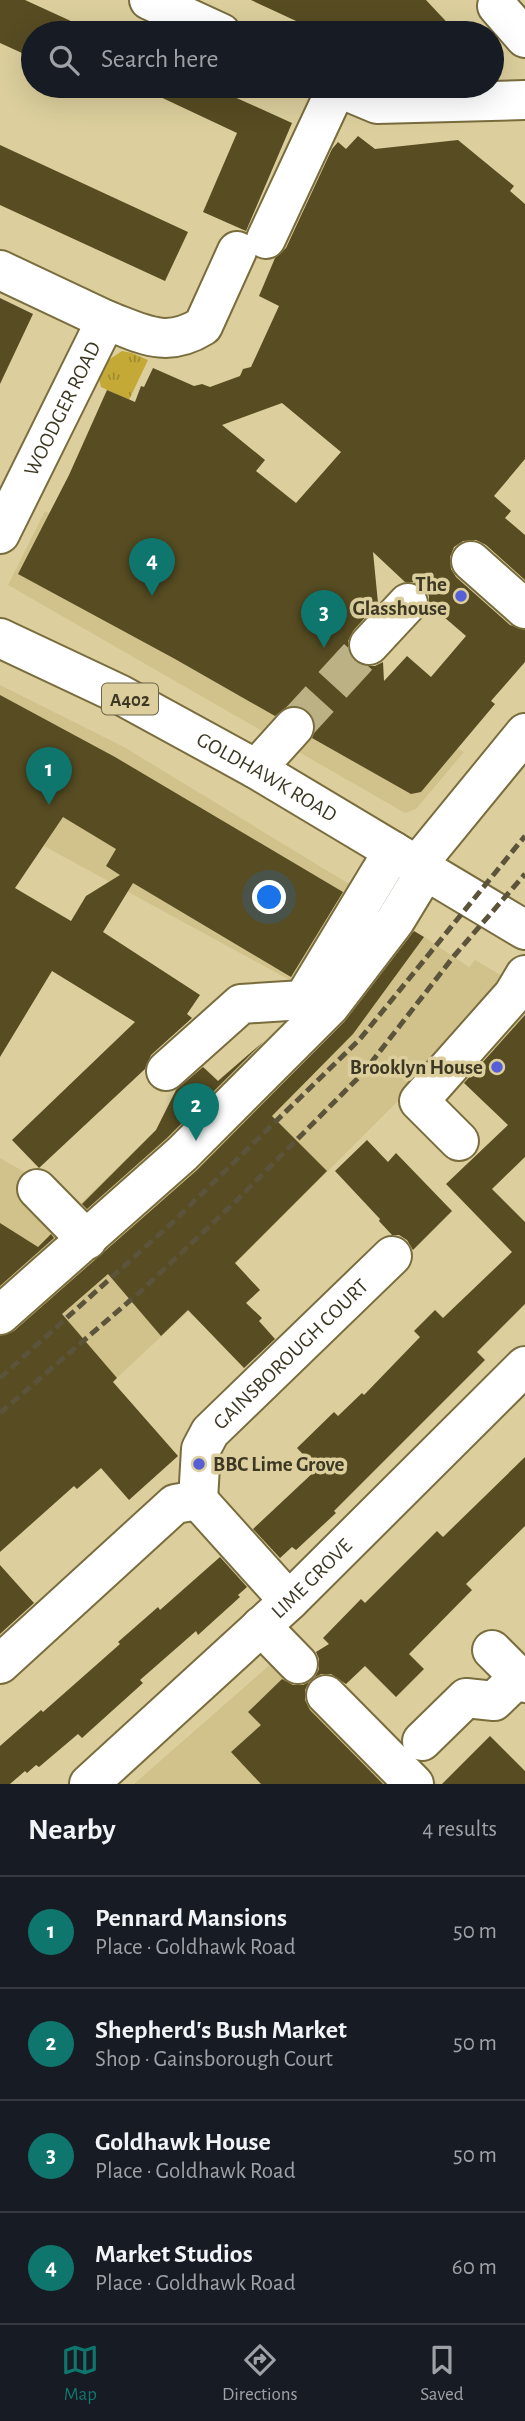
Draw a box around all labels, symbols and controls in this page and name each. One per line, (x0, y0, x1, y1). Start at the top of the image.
search box (21, 21, 504, 98)
icon: search (45, 41, 83, 79)
text: Search here (101, 46, 219, 72)
street label: WOODGER ROAD (21, 338, 105, 479)
pin: 4 (129, 538, 175, 596)
place label: The Glasshouse (352, 574, 447, 619)
marker: The Glasshouse (453, 588, 469, 604)
pin: 3 (301, 590, 347, 648)
road number: A402 (102, 684, 158, 714)
street label: GOLDHAWK ROAD (193, 729, 340, 826)
pin: 1 (26, 747, 72, 805)
your location (252, 880, 286, 914)
place label: Brooklyn House (350, 1057, 483, 1078)
marker: Brooklyn House (489, 1059, 505, 1075)
pin: 2 (173, 1083, 219, 1141)
street label: GAINSBOROUGH COURT (210, 1275, 372, 1434)
place label: BBC Lime Grove (213, 1454, 345, 1475)
marker: BBC Lime Grove (191, 1456, 207, 1472)
street label: LIME GROVE (268, 1535, 356, 1623)
text: Nearby (28, 1815, 116, 1845)
text: 4 results (422, 1818, 497, 1841)
text: Pennard Mansions (95, 1905, 287, 1931)
text: 1 (47, 1920, 55, 1943)
text: 50 m (453, 1920, 497, 1943)
text: Place · Goldhawk Road (95, 1936, 296, 1959)
text: Shepherd's Bush Market (95, 2017, 347, 2043)
text: 2 (46, 2032, 56, 2055)
text: 50 m (453, 2032, 497, 2055)
text: Shop · Gainsborough Court (95, 2048, 333, 2071)
text: Goldhawk House (95, 2129, 271, 2155)
text: 3 (46, 2144, 56, 2167)
text: 50 m (453, 2144, 497, 2167)
text: Place · Goldhawk Road (95, 2160, 296, 2183)
text: Market Studios (95, 2241, 253, 2267)
text: 4 (45, 2256, 57, 2279)
text: 60 m (452, 2256, 497, 2279)
text: Place · Goldhawk Road (95, 2272, 296, 2295)
tab: Map (61, 2341, 99, 2406)
tab: Directions (222, 2341, 298, 2406)
tab: Saved (420, 2341, 464, 2406)

